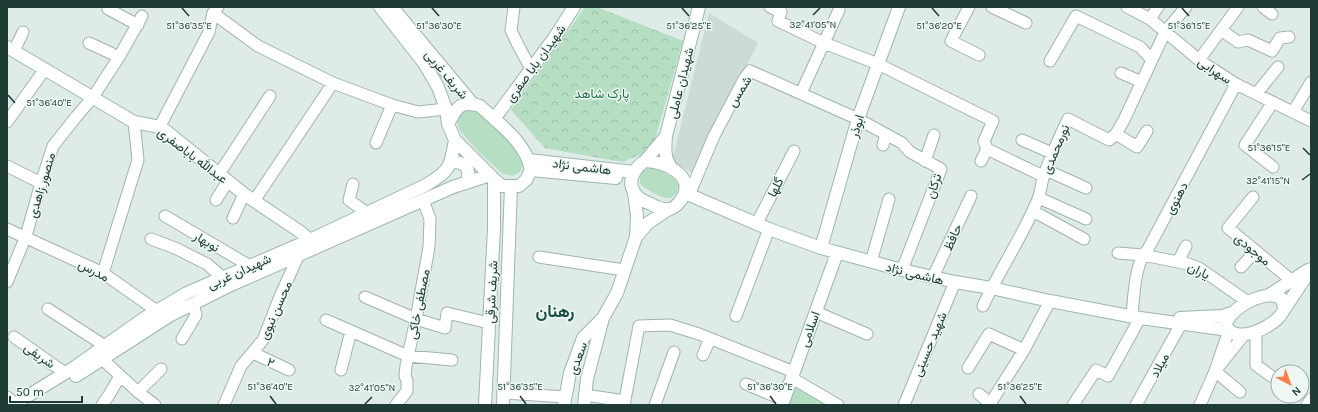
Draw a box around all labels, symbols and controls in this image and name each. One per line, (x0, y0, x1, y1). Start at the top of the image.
text: 32°41'05"N (790, 19, 836, 31)
text: 51°36'35"E (166, 20, 212, 32)
text: 51°36'30"E (416, 20, 462, 32)
text: 51°36'25"E (666, 20, 712, 32)
text: 51°36'20"E (916, 20, 962, 32)
text: 51°36'15"E (1168, 20, 1210, 32)
street label: شهیدان بابا صفری (502, 22, 569, 106)
street label: شهیدان عاملی (664, 46, 698, 121)
street label: شریف غربی (421, 47, 471, 103)
street label: سهرابی (1194, 54, 1234, 88)
street label: شمس (724, 73, 756, 110)
park label: پارک شاهد (575, 86, 629, 103)
text: 51°36'40"E (26, 97, 72, 109)
street label: ابوذر (846, 113, 868, 141)
street label: نورمحمدی (1038, 122, 1074, 177)
street label: عبدالله باباصفری (154, 124, 231, 187)
text: 51°36'15"E (1248, 142, 1290, 154)
street label: منصور زاهدی (24, 151, 59, 220)
street label: هاشمی نژاد (551, 155, 612, 179)
street label: ترکان (923, 172, 945, 201)
street label: گلها (764, 175, 788, 200)
text: 32°41'15"N (1246, 175, 1290, 187)
street label: دهنوی (1162, 179, 1192, 217)
street label: حافظ (940, 221, 965, 253)
street label: نوبهار (190, 227, 223, 256)
street label: موجودی (1231, 230, 1274, 270)
street label: شهیدان غربی (205, 251, 274, 293)
street label: مدرس (75, 256, 112, 286)
street label: هاشمی نژاد (884, 259, 945, 289)
street label: یاران (1185, 259, 1212, 283)
street label: شریف شرقی (482, 260, 502, 324)
street label: مصطفی خاکی (404, 268, 434, 341)
street label: محسن نبوی (256, 279, 296, 342)
district label: رهنان (535, 301, 575, 322)
street label: اسلامی (796, 309, 824, 349)
street label: شهید حسینی (909, 310, 951, 379)
street label: شریفی (21, 339, 58, 372)
street label: سعدی (565, 340, 591, 377)
street label: میلاد (1147, 350, 1172, 380)
street label: ۲ (265, 354, 277, 371)
north arrow (1270, 364, 1310, 404)
scale bar (10, 378, 82, 404)
text: 51°36'40"E (247, 381, 293, 393)
text: 51°36'35"E (497, 381, 543, 393)
text: 51°36'30"E (747, 381, 793, 393)
text: 51°36'25"E (997, 381, 1043, 393)
text: 32°41'05"N (349, 382, 395, 394)
text: N (1289, 384, 1303, 399)
text: 50 m (16, 385, 44, 399)

